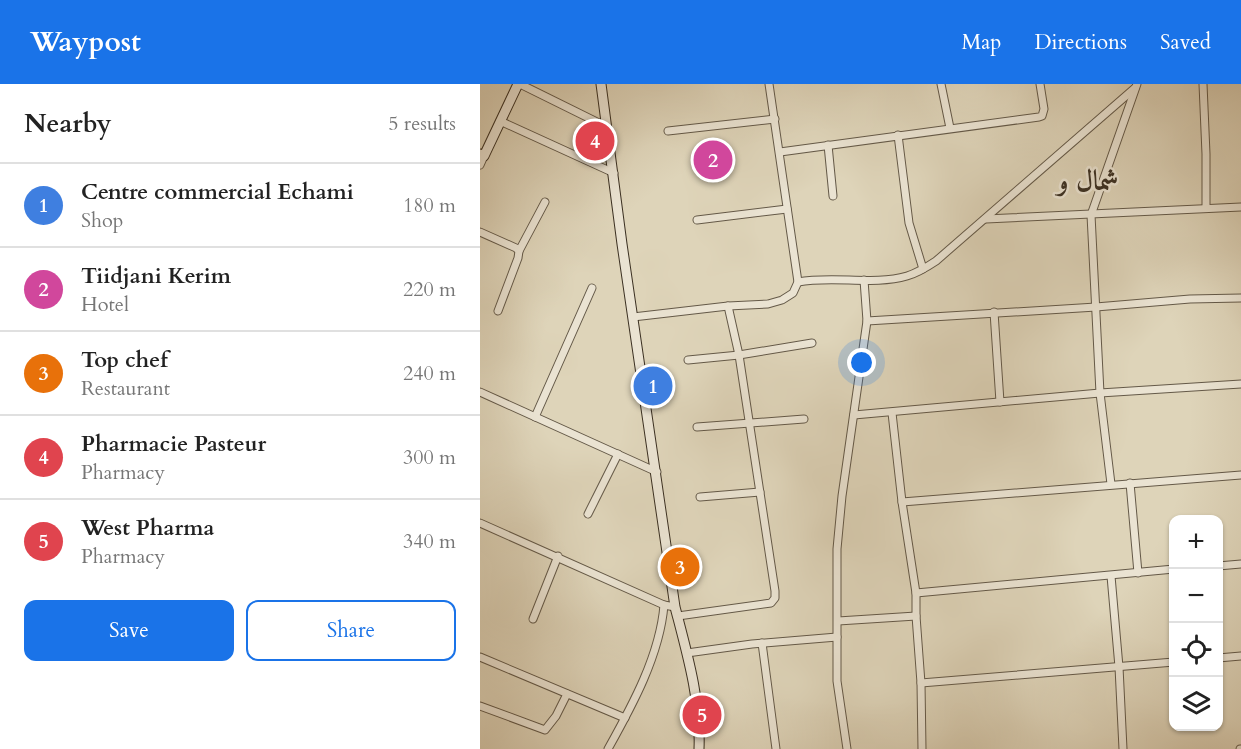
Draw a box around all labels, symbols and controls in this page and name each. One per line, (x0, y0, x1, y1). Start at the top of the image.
text: Waypost (30, 23, 141, 61)
text: Map (961, 28, 1001, 57)
text: Directions (1034, 28, 1127, 57)
text: Saved (1160, 28, 1211, 57)
text: Nearby (24, 106, 112, 141)
text: 5 results (388, 110, 456, 137)
pin: 4 (576, 118, 614, 164)
pin: 2 (694, 138, 732, 182)
district label: شمال و (1054, 162, 1119, 200)
text: Centre commercial Echami (81, 177, 354, 207)
text: 1 (38, 192, 49, 219)
text: 180 m (403, 192, 456, 219)
text: Shop (81, 207, 123, 234)
text: Tiidjani Kerim (81, 261, 231, 291)
text: 2 (38, 276, 49, 303)
text: 220 m (403, 276, 456, 303)
text: Hotel (81, 291, 129, 318)
text: Top chef (81, 345, 168, 375)
your location (847, 348, 876, 377)
text: 3 (38, 360, 49, 387)
text: 240 m (403, 360, 456, 387)
pin: 1 (634, 364, 672, 408)
text: Restaurant (81, 375, 170, 402)
text: Pharmacie Pasteur (81, 429, 266, 459)
text: 4 (38, 444, 49, 471)
text: 300 m (403, 444, 456, 471)
text: Pharmacy (81, 459, 165, 486)
text: West Pharma (81, 513, 214, 543)
map controls (1169, 515, 1223, 731)
button: + (1169, 515, 1223, 569)
text: 5 (38, 528, 49, 555)
text: 340 m (403, 528, 456, 555)
text: Pharmacy (81, 543, 165, 570)
pin: 3 (660, 544, 700, 590)
button: − (1169, 569, 1223, 623)
button: Save (24, 600, 234, 661)
button: Share (246, 600, 456, 661)
button: locate (1169, 623, 1223, 677)
button: layers (1169, 677, 1223, 731)
pin: 5 (682, 692, 722, 738)

